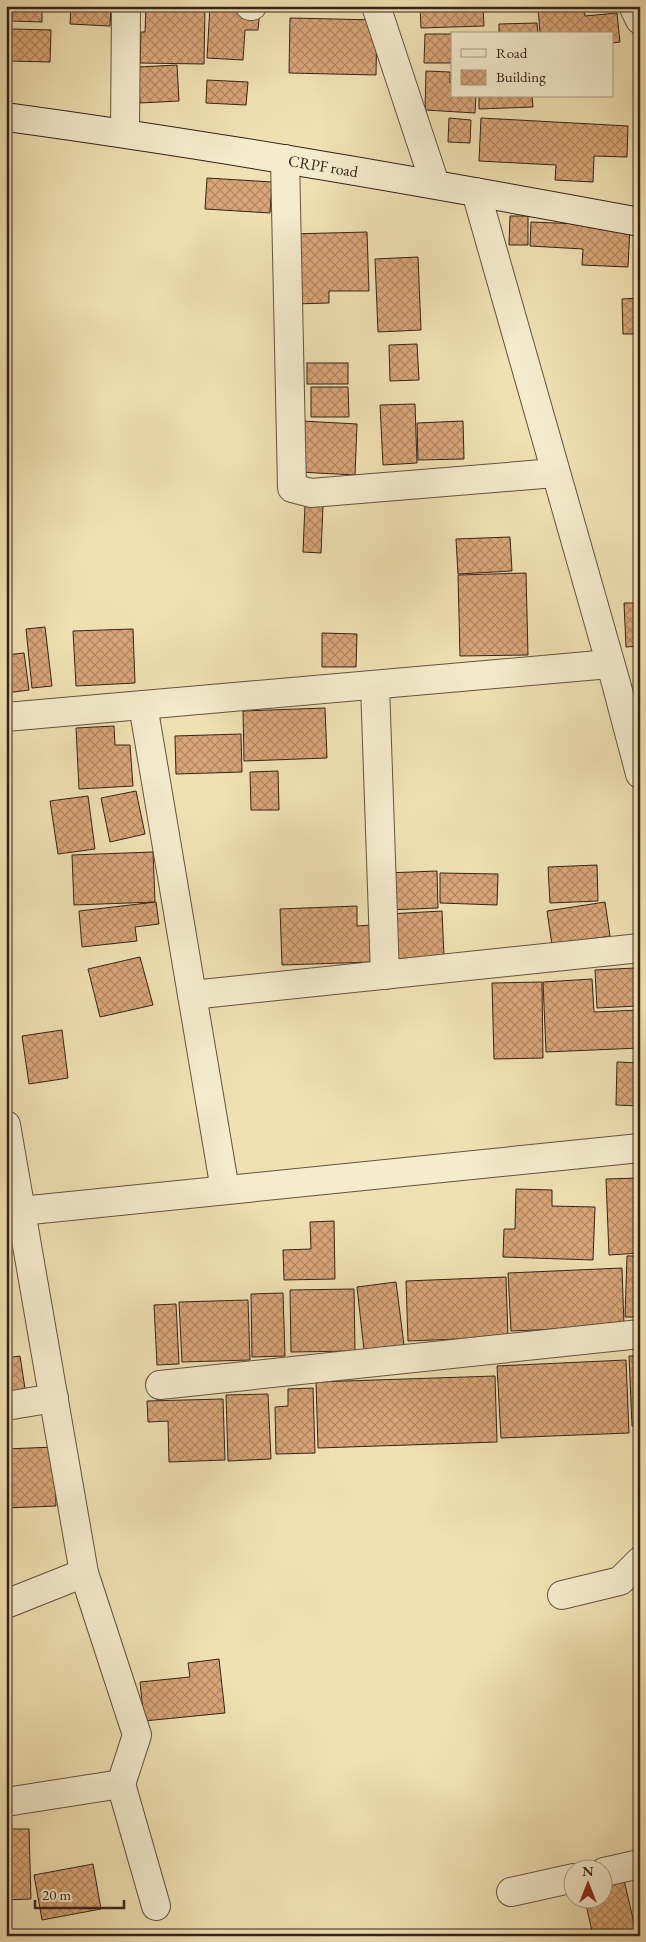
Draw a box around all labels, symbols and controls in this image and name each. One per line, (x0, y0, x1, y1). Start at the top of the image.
legend (451, 32, 614, 98)
text: Road (496, 43, 528, 62)
text: Building (496, 67, 546, 86)
street label: CRPF road (287, 150, 361, 182)
north arrow (564, 1860, 614, 1910)
text: N (582, 1862, 594, 1880)
scale bar (35, 1877, 124, 1909)
text: 20 m (42, 1885, 71, 1904)

